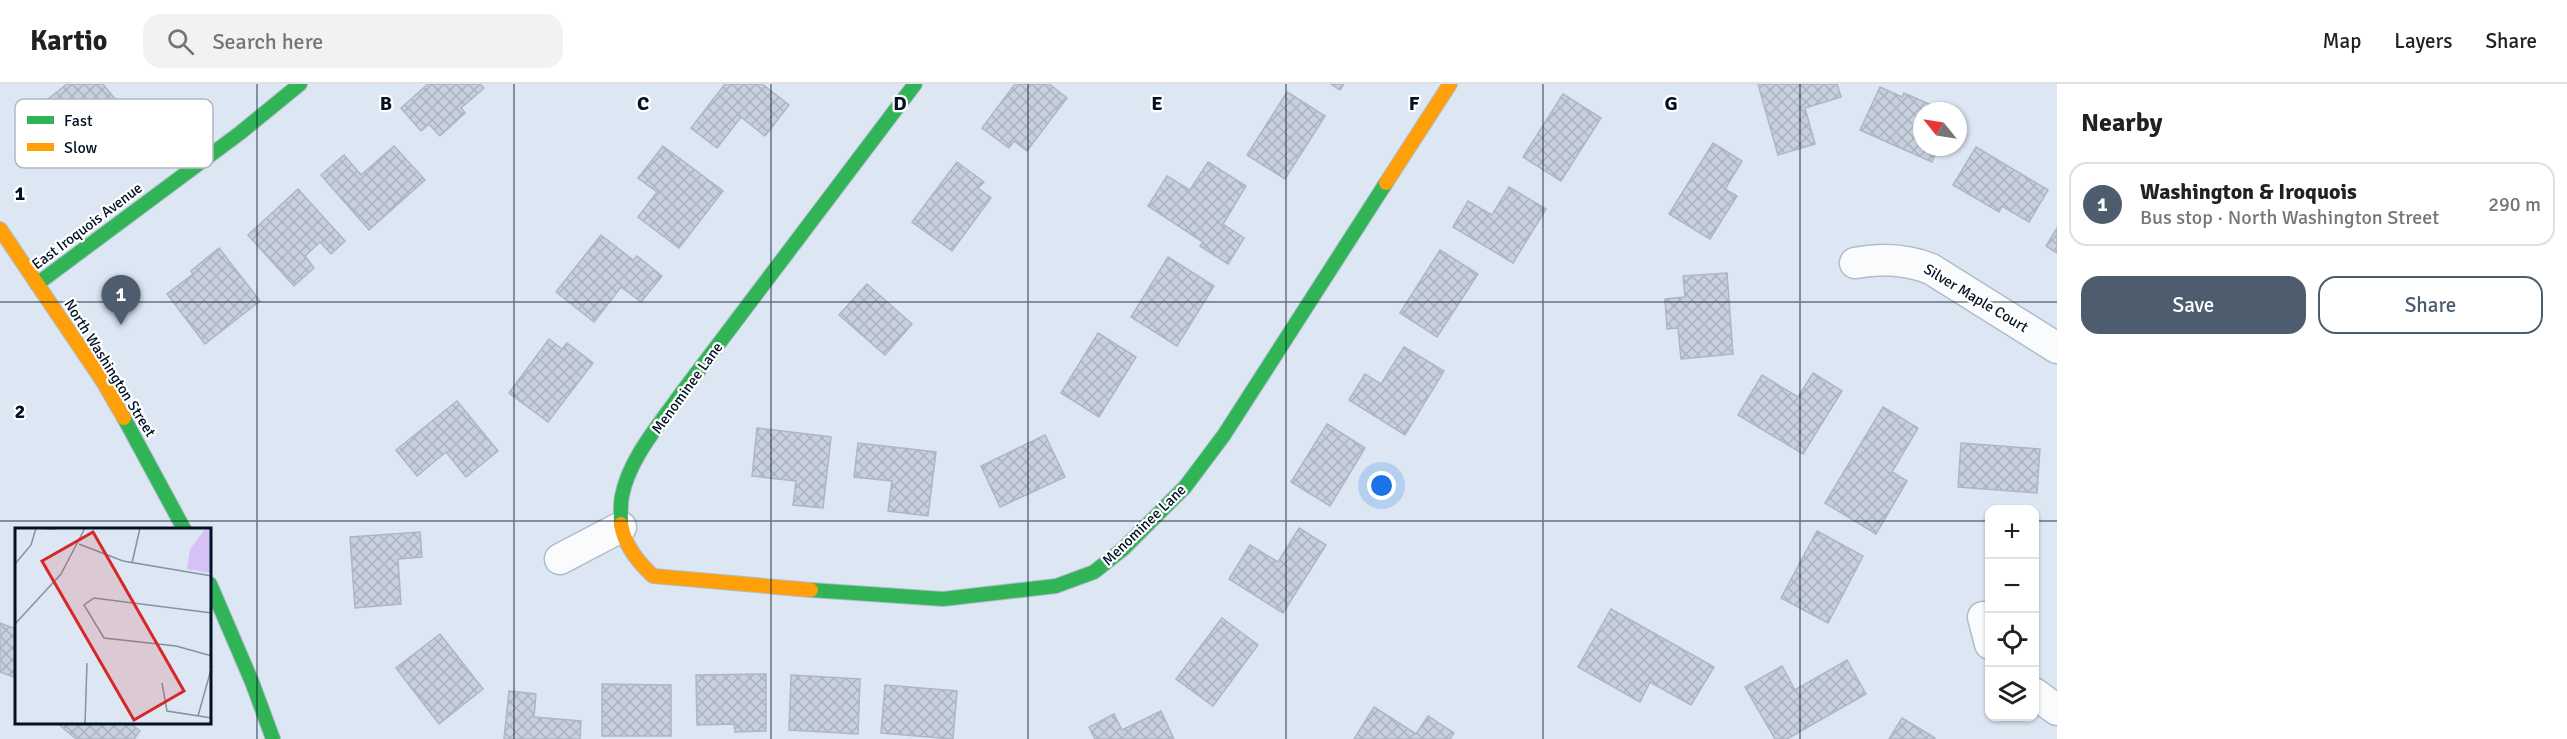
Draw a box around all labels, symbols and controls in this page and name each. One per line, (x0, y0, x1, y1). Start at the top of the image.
search box (143, 14, 563, 68)
text: Kartio (30, 24, 107, 58)
icon: search (164, 25, 197, 58)
text: Search here (212, 28, 323, 55)
text: Map (2323, 28, 2361, 54)
text: Layers (2394, 28, 2452, 54)
text: Share (2485, 28, 2537, 54)
text: B (380, 91, 392, 116)
text: C (637, 91, 649, 116)
text: D (893, 91, 907, 116)
text: E (1151, 91, 1163, 116)
text: F (1409, 91, 1420, 116)
text: G (1664, 91, 1678, 116)
legend (15, 99, 213, 168)
north arrow (1913, 102, 1967, 156)
text: Nearby (2081, 107, 2162, 139)
text: Fast (64, 111, 93, 131)
text: Slow (64, 138, 98, 158)
text: Washington & Iroquois (2140, 178, 2357, 205)
street label: East Iroquois Avenue (28, 179, 146, 273)
text: 1 (15, 181, 26, 206)
text: 1 (2097, 192, 2108, 217)
text: 290 m (2488, 192, 2541, 217)
text: Bus stop · North Washington Street (2140, 205, 2439, 230)
street label: Silver Maple Court (1921, 260, 2031, 336)
pin: 1 (102, 276, 140, 325)
button: Save (2081, 276, 2306, 334)
button: Share (2318, 276, 2543, 334)
street label: North Washington Street (60, 296, 160, 440)
street label: Menominee Lane (648, 339, 726, 437)
text: 2 (15, 399, 25, 424)
your location (1367, 471, 1396, 500)
street label: Menominee Lane (1099, 481, 1189, 569)
map controls (1985, 505, 2039, 721)
button: + (1985, 505, 2039, 559)
inset map (15, 528, 212, 724)
button: − (1985, 559, 2039, 613)
button: locate (1985, 613, 2039, 667)
button: layers (1985, 667, 2039, 721)

